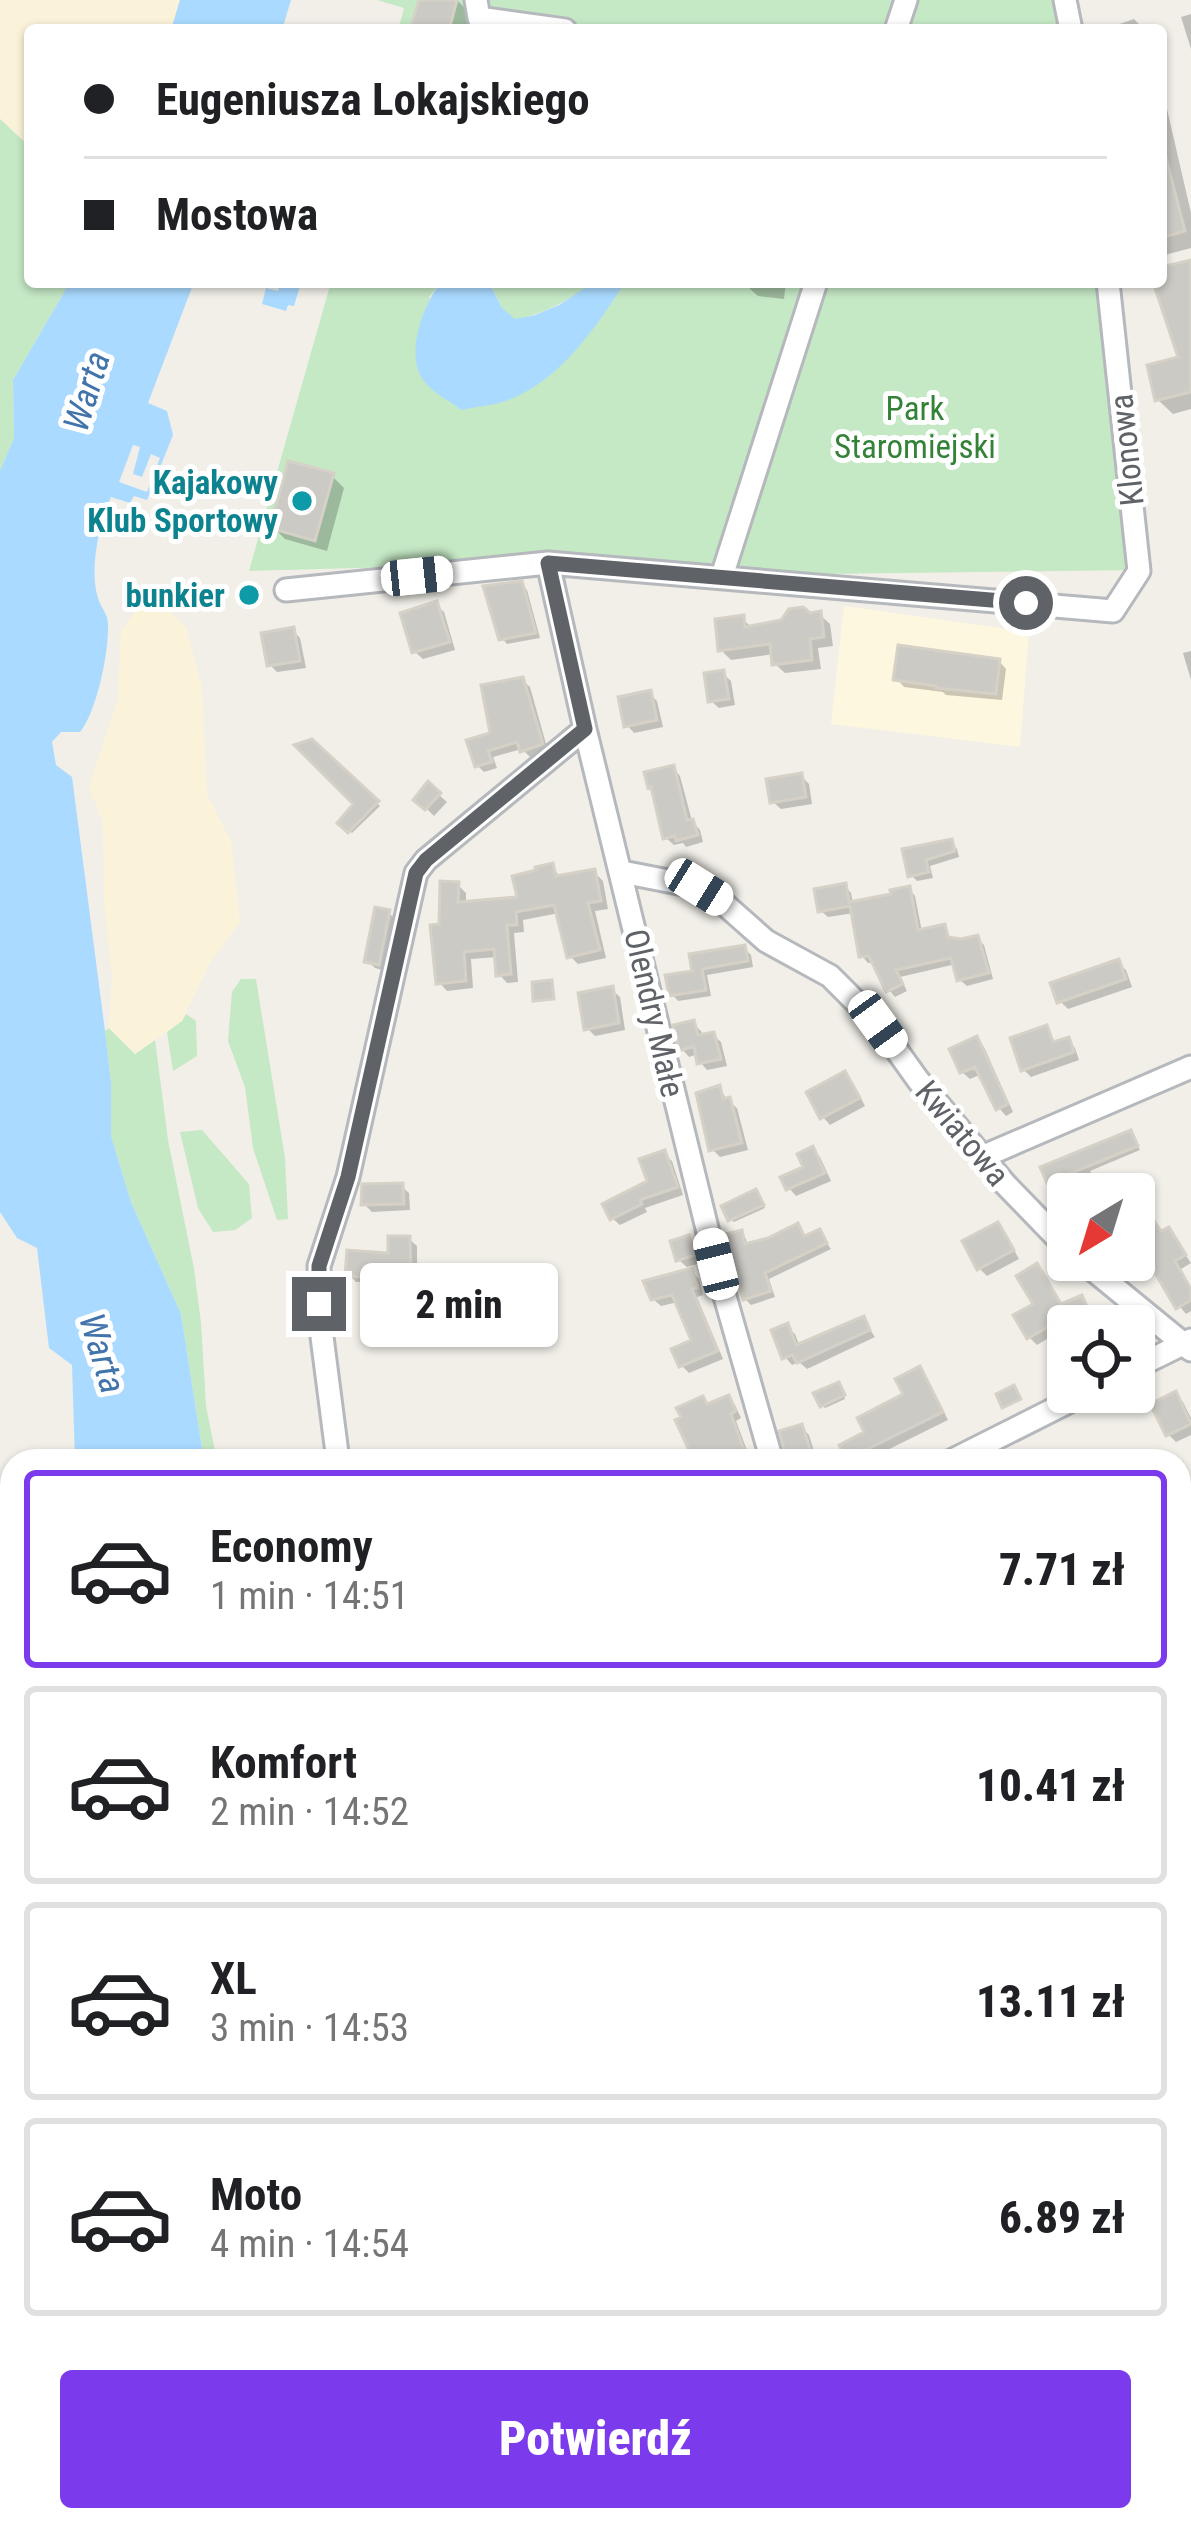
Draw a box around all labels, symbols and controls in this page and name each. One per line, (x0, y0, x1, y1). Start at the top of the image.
text: Eugeniusza Lokajskiego (156, 73, 590, 126)
text: Mostowa (156, 188, 318, 241)
water label: Warta (55, 346, 119, 436)
park label: Park Staromiejski (834, 389, 996, 466)
street label: Klonowa (1101, 392, 1152, 508)
place label: Kajakowy Klub Sportowy (87, 463, 278, 540)
marker: Kajakowy Klub Sportowy (289, 488, 315, 514)
car (379, 554, 455, 598)
place label: bunkier (125, 576, 225, 615)
route start (999, 576, 1053, 630)
marker: bunkier (236, 582, 262, 608)
car (659, 853, 739, 921)
street label: Olendry Małe (616, 925, 693, 1101)
car (842, 984, 914, 1064)
street label: Kwiatowa (907, 1073, 1018, 1194)
north arrow (1047, 1173, 1155, 1281)
map controls (1047, 1173, 1155, 1413)
car (690, 1225, 742, 1303)
callout: 2 min (361, 1262, 559, 1346)
route end (292, 1277, 346, 1331)
text: 2 min (416, 1282, 502, 1328)
button: locate (1047, 1305, 1155, 1413)
water label: Warta (70, 1308, 134, 1398)
icon: car (66, 1515, 174, 1623)
text: Economy (210, 1520, 373, 1573)
text: 7.71 zł (999, 1543, 1125, 1596)
text: 1 min · 14:51 (210, 1573, 409, 1619)
icon: car (66, 1731, 174, 1839)
text: Komfort (210, 1736, 357, 1789)
text: 10.41 zł (976, 1759, 1125, 1812)
text: 2 min · 14:52 (210, 1789, 409, 1835)
icon: car (66, 1947, 174, 2055)
text: XL (210, 1952, 257, 2005)
text: 13.11 zł (976, 1975, 1125, 2028)
text: 3 min · 14:53 (210, 2005, 409, 2051)
icon: car (66, 2163, 174, 2271)
text: Moto (210, 2168, 302, 2221)
text: 6.89 zł (999, 2191, 1125, 2244)
text: 4 min · 14:54 (210, 2221, 409, 2267)
button: Potwierdź (60, 2370, 1131, 2508)

